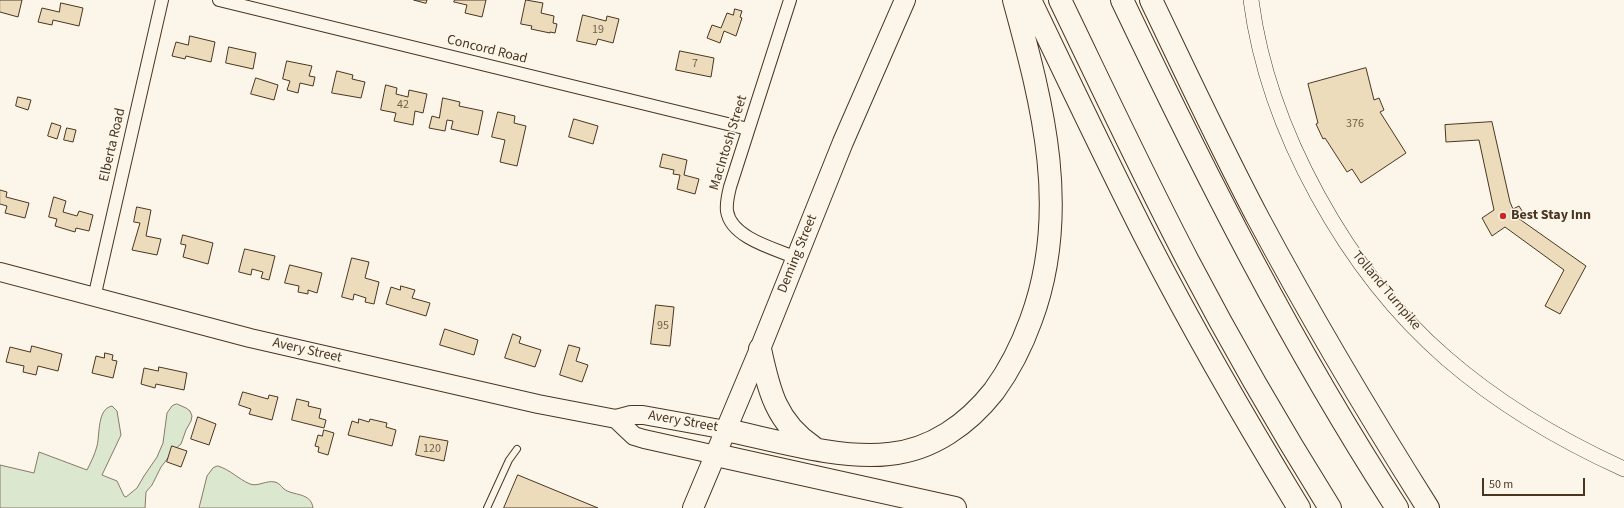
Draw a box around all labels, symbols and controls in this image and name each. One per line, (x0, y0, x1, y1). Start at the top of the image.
house number: 19 (592, 23, 604, 37)
street label: Concord Road (445, 32, 529, 68)
house number: 7 (692, 57, 698, 71)
street label: MacIntosh Street (707, 93, 751, 193)
house number: 42 (397, 98, 409, 112)
street label: Elberta Road (96, 107, 130, 183)
house number: 376 (1346, 117, 1364, 131)
place label: Best Stay Inn (1511, 208, 1591, 224)
marker: Best Stay Inn (1498, 211, 1508, 221)
street label: Deming Street (775, 212, 821, 296)
street label: Tolland Turnpike (1348, 248, 1424, 334)
house number: 95 (657, 319, 669, 333)
street label: Avery Street (271, 335, 343, 367)
street label: Avery Street (647, 408, 719, 436)
house number: 120 (423, 442, 441, 456)
scale bar (1484, 470, 1587, 496)
text: 50 m (1489, 476, 1513, 493)

